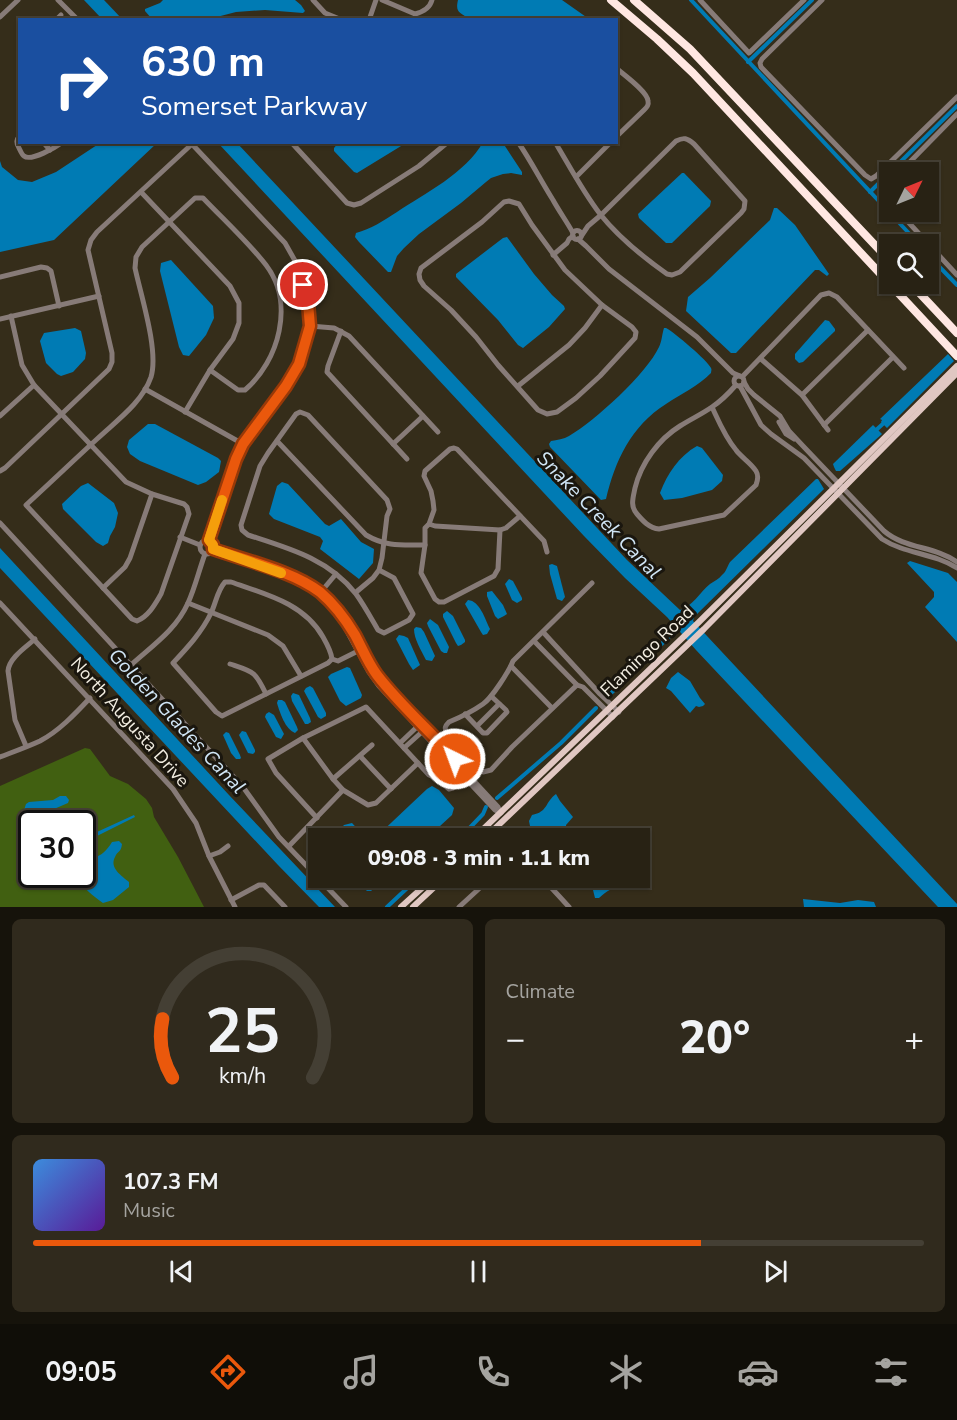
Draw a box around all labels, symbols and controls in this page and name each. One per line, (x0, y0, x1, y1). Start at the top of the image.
text: 630 m (141, 34, 265, 91)
icon: right (42, 42, 120, 120)
text: Somerset Parkway (141, 88, 367, 125)
north arrow (879, 162, 939, 222)
map controls (879, 162, 939, 294)
button: search (879, 234, 939, 294)
pin (277, 259, 328, 310)
icon: arrive (286, 268, 319, 301)
water label: Snake Creek Canal (531, 445, 667, 585)
street label: Flamingo Road (595, 600, 699, 702)
water label: Golden Glades Canal (102, 642, 252, 800)
street label: North Augusta Drive (65, 652, 195, 792)
position arrow (423, 727, 487, 791)
speed limit sign: 30 (18, 810, 96, 888)
text: 09:08 · 3 min · 1.1 km (368, 843, 590, 873)
text: Climate (506, 978, 575, 1005)
text: 25 (205, 989, 280, 1074)
text: 20° (679, 1008, 750, 1069)
text: − (506, 1017, 525, 1062)
text: + (904, 1017, 924, 1062)
text: km/h (219, 1061, 266, 1091)
text: 107.3 FM (123, 1167, 219, 1197)
text: Music (123, 1197, 175, 1224)
icon: previous (165, 1255, 198, 1288)
icon: pause (462, 1255, 495, 1288)
icon: next (759, 1255, 792, 1288)
icon: directions (207, 1351, 249, 1393)
icon: music (340, 1351, 382, 1393)
icon: phone (472, 1351, 514, 1393)
icon: climate (605, 1351, 647, 1393)
icon: car (737, 1351, 779, 1393)
icon: filters (870, 1351, 912, 1393)
text: 09:05 (45, 1354, 117, 1391)

